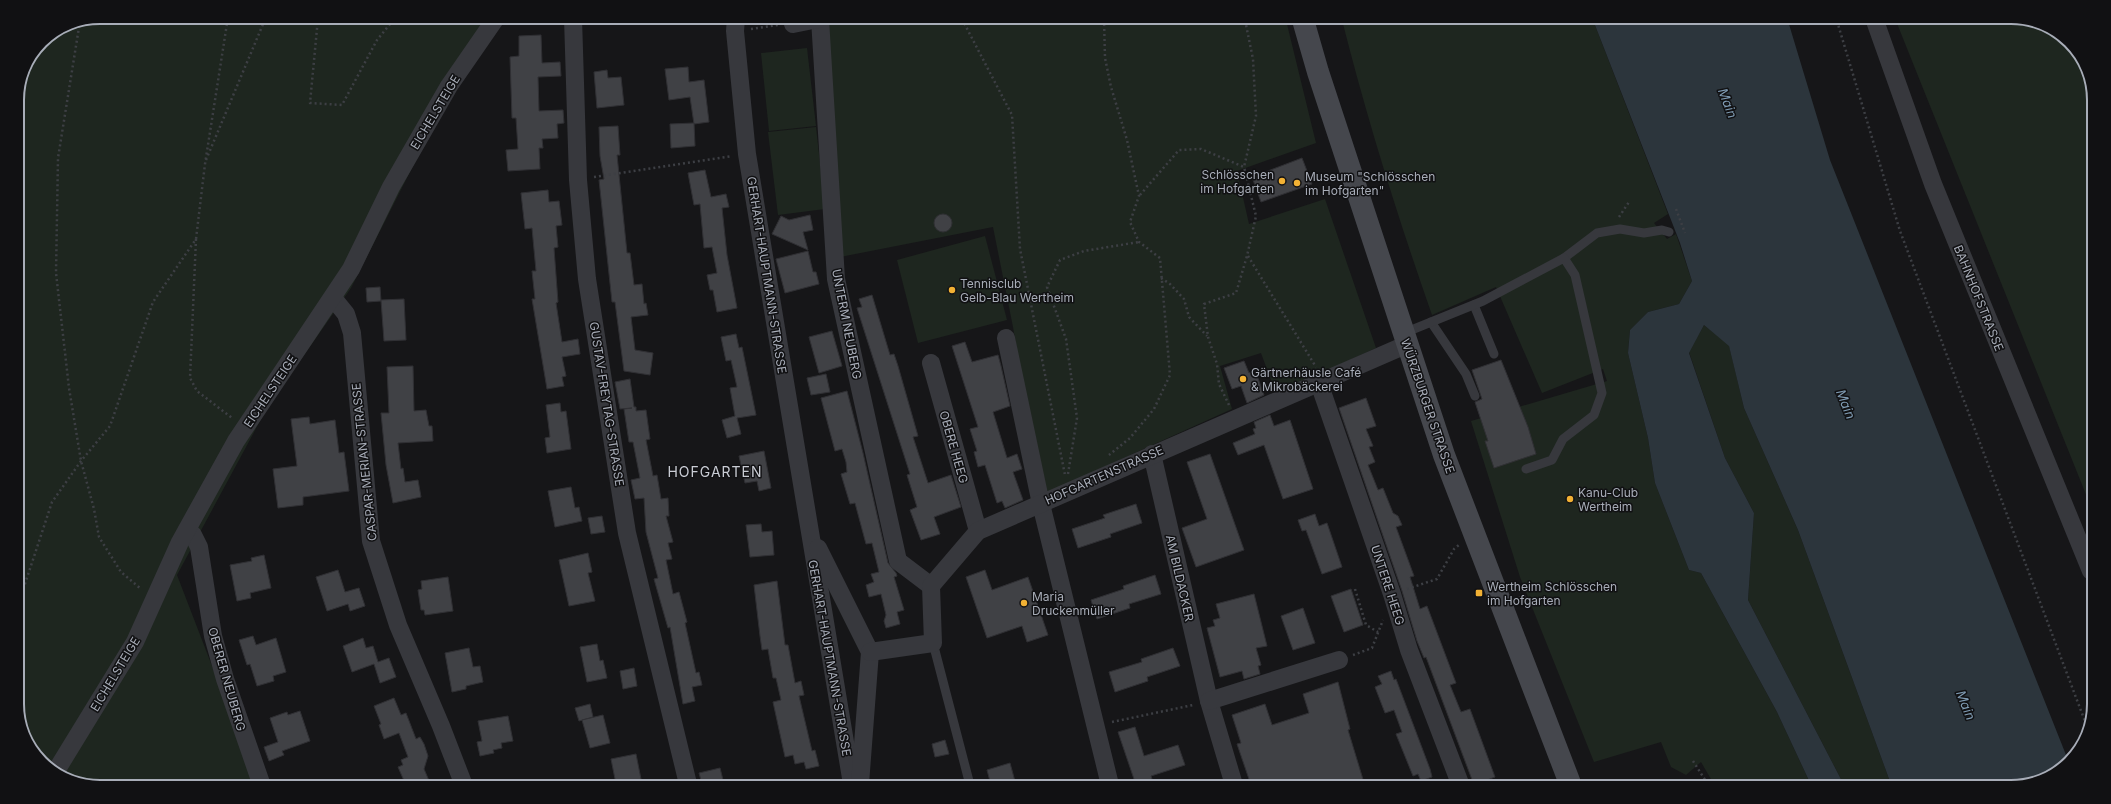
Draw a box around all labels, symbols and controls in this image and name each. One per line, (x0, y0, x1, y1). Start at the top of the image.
street label: EICHELSTEIGE (407, 72, 463, 152)
water label: Main (1715, 86, 1741, 120)
place label: Schlösschen im Hofgarten (1200, 167, 1274, 196)
place label: Museum "Schlösschen im Hofgarten" (1305, 169, 1435, 198)
street label: GERHART-HAUPTMANN-STRASSE (744, 175, 790, 375)
marker: Schlösschen im Hofgarten (1277, 176, 1287, 186)
marker: Museum "Schlösschen im Hofgarten" (1292, 178, 1302, 188)
street label: BAHNHOFSTRASSE (1951, 243, 2007, 353)
street label: UNTERM NEUBERG (829, 268, 865, 380)
place label: Tennisclub Gelb-Blau Wertheim (960, 276, 1074, 305)
marker: Tennisclub Gelb-Blau Wertheim (947, 285, 957, 295)
street label: GUSTAV-FREYTAG-STRASSE (587, 321, 627, 487)
street label: WÜRZBURGER STRASSE (1398, 336, 1458, 476)
street label: EICHELSTEIGE (240, 352, 300, 430)
place label: Gärtnerhäusle Café & Mikrobäckerei (1251, 365, 1361, 394)
marker: Gärtnerhäusle Café & Mikrobäckerei (1238, 374, 1248, 384)
street label: CASPAR-MERIAN-STRASSE (348, 382, 380, 542)
water label: Main (1833, 387, 1859, 421)
street label: OBERE HEEG (936, 409, 972, 485)
street label: HOFGARTENSTRASSE (1043, 442, 1165, 508)
district label: HOFGARTEN (667, 463, 763, 480)
place label: Kanu-Club Wertheim (1578, 485, 1638, 514)
marker: Kanu-Club Wertheim (1565, 494, 1575, 504)
street label: AM BILDACKER (1163, 533, 1197, 623)
street label: UNTERE HEEG (1368, 543, 1408, 627)
street label: GERHART-HAUPTMANN-STRASSE (805, 559, 855, 757)
place label: Wertheim Schlösschen im Hofgarten (1487, 579, 1617, 608)
marker: Wertheim Schlösschen im Hofgarten (1474, 588, 1484, 598)
place label: Maria Druckenmüller (1032, 589, 1115, 618)
marker: Maria Druckenmüller (1019, 598, 1029, 608)
street label: OBERER NEUBERG (205, 625, 249, 733)
street label: EICHELSTEIGE (87, 634, 143, 714)
water label: Main (1953, 688, 1979, 722)

